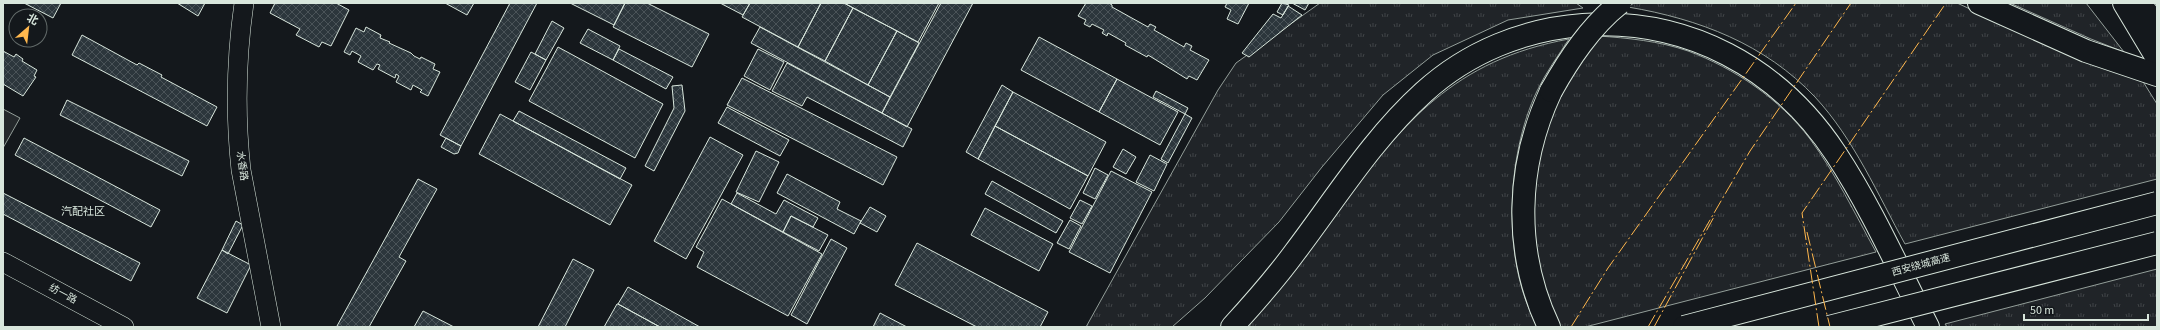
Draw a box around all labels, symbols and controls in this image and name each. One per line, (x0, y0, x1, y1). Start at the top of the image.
north arrow (8, 8, 48, 48)
text: 北 (24, 10, 41, 29)
street label: 水香路 (233, 150, 251, 182)
district label: 汽配社区 (61, 204, 105, 219)
street label: 西安绕城高速 (1890, 250, 1952, 280)
street label: 纺一路 (46, 281, 80, 307)
scale bar (2024, 296, 2148, 322)
text: 50 m (2030, 302, 2054, 319)

